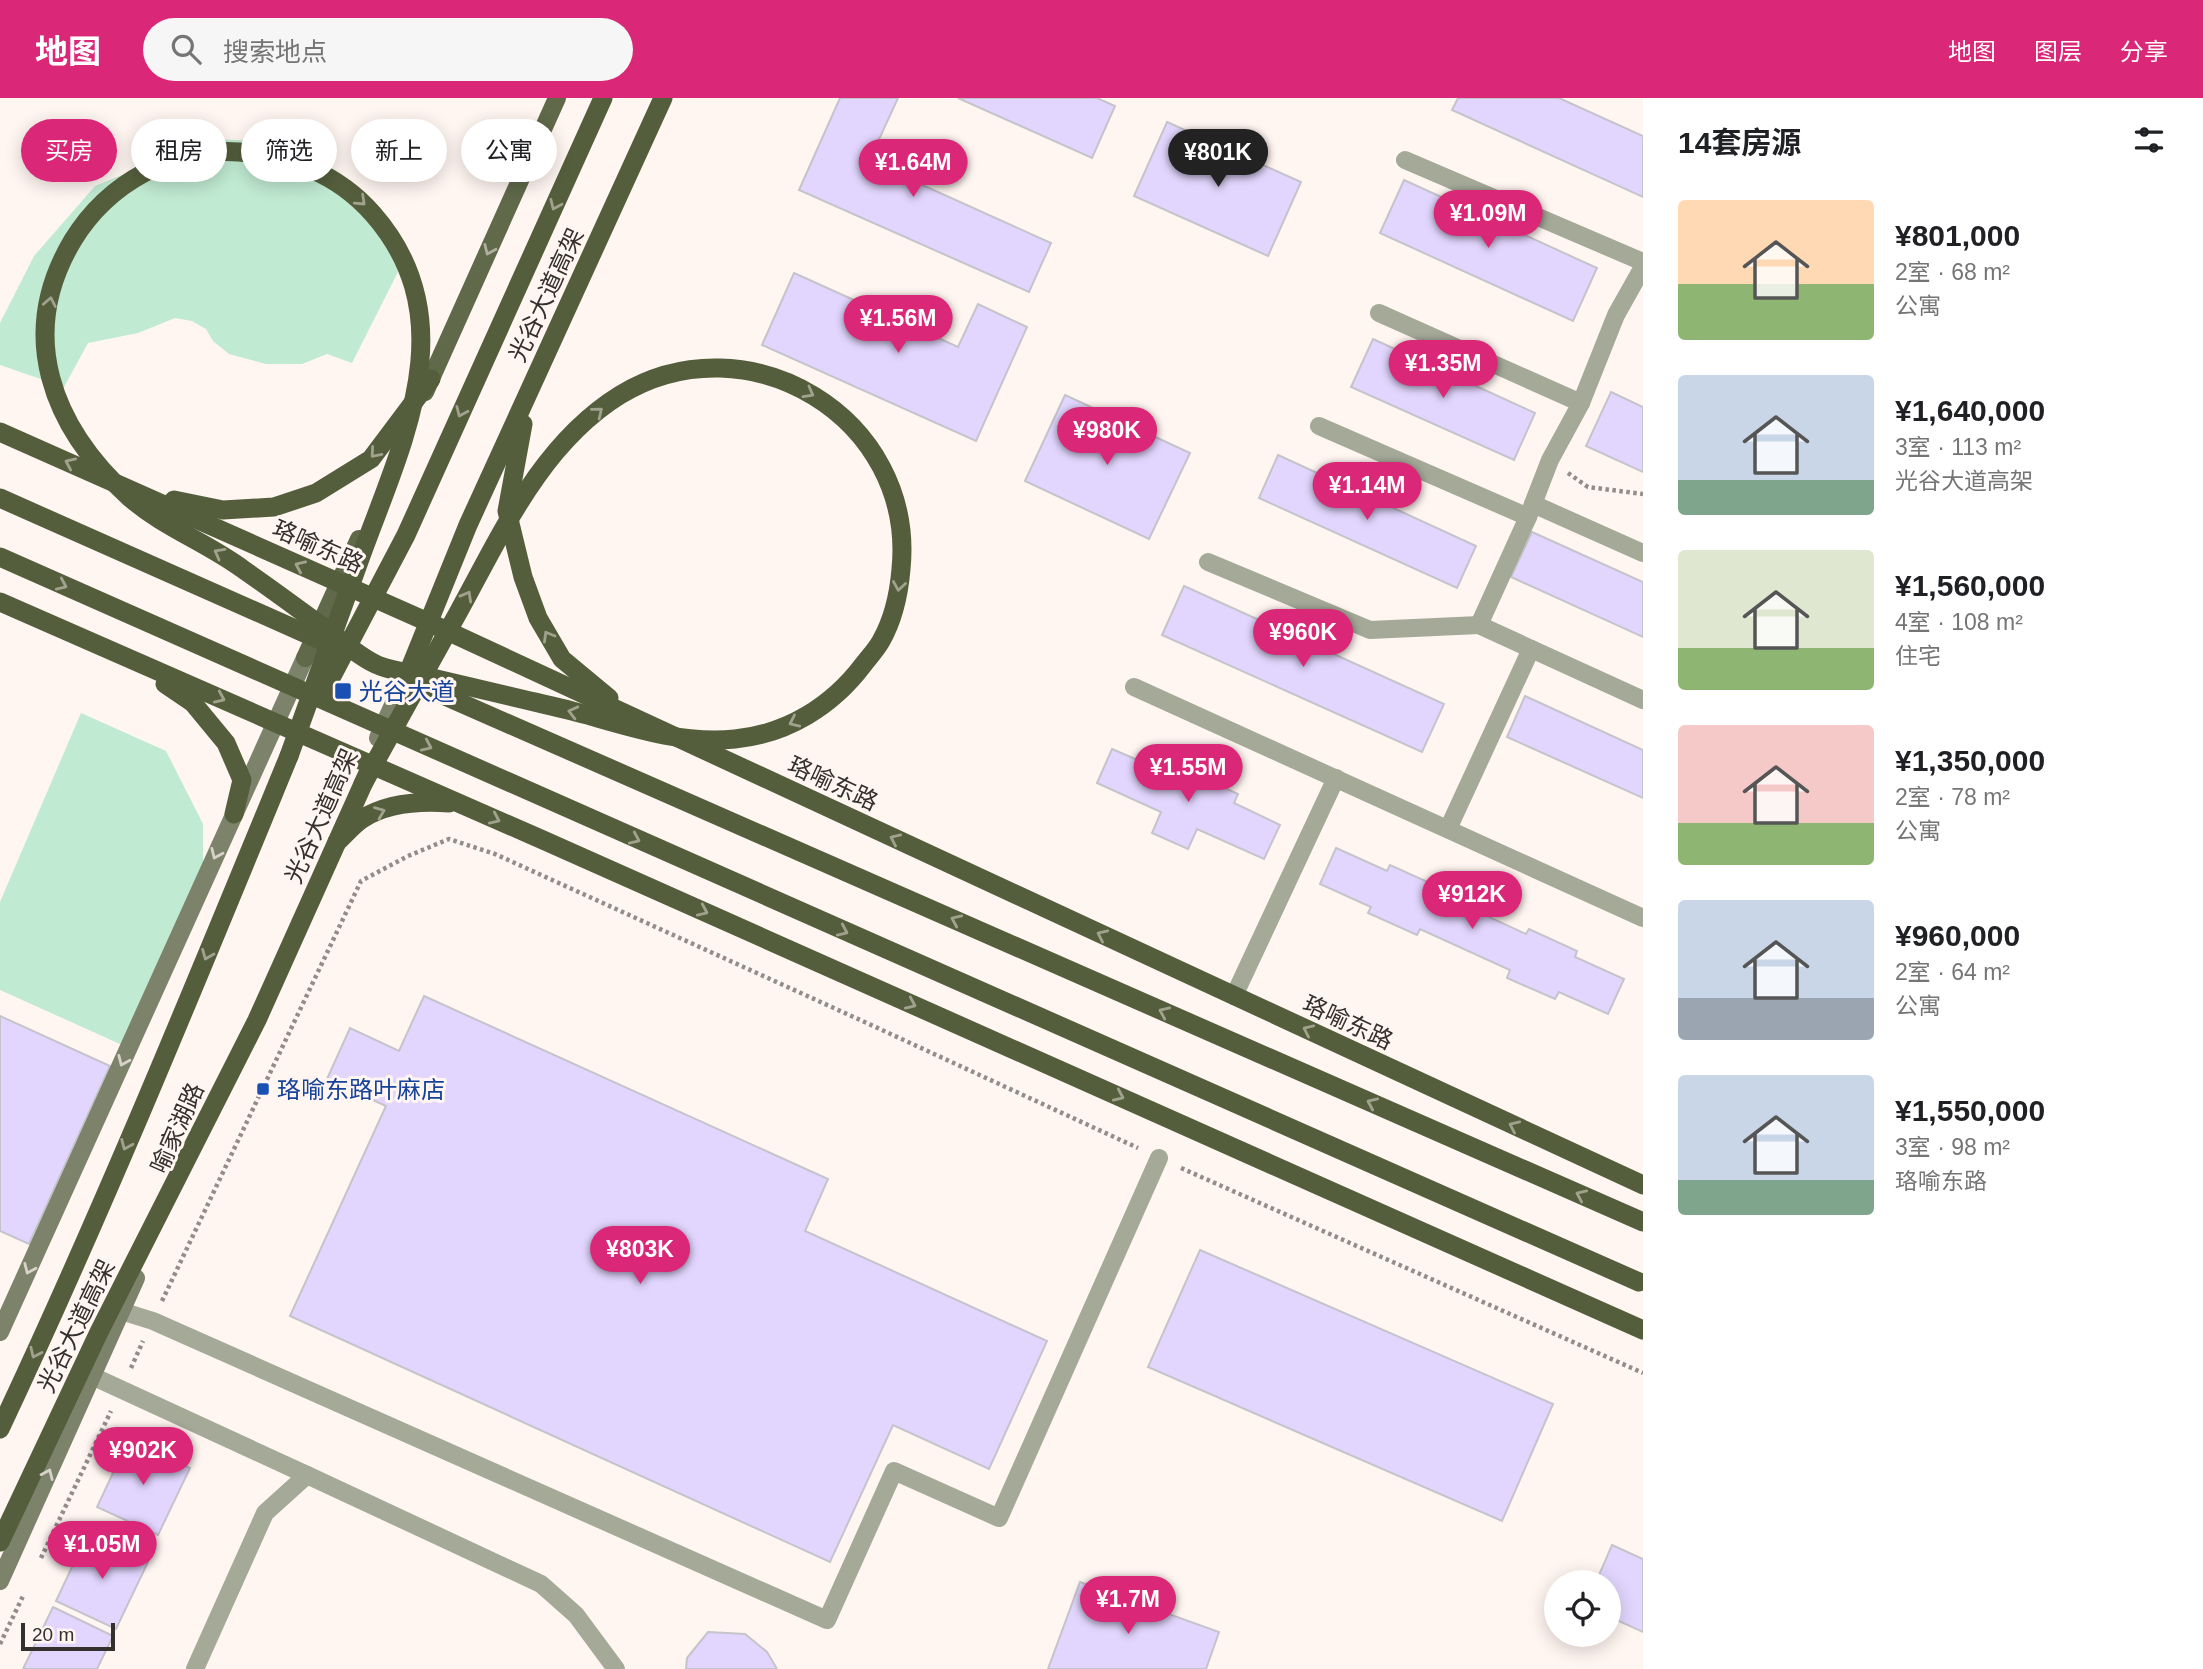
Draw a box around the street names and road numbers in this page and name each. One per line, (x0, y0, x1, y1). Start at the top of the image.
street label: 光谷大道高架 (503, 224, 589, 366)
street label: 珞喻东路 (269, 514, 367, 578)
street label: 光谷大道高架 (279, 745, 363, 887)
street label: 珞喻东路 (784, 750, 882, 816)
street label: 珞喻东路 (1299, 989, 1397, 1055)
street label: 喻家湖路 (145, 1079, 209, 1177)
street label: 光谷大道高架 (32, 1255, 120, 1397)

